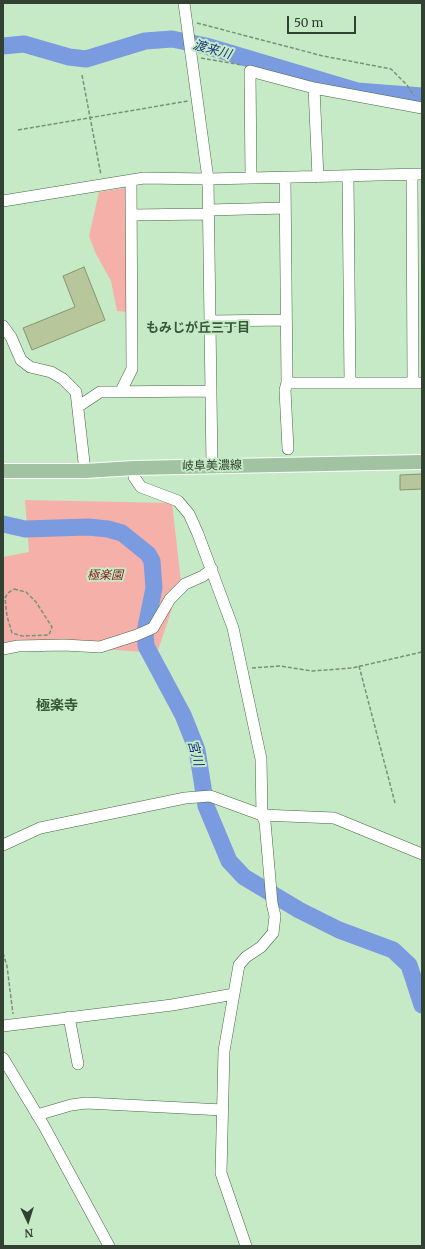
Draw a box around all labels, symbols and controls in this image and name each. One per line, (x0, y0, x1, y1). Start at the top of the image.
scale bar (289, 8, 358, 34)
text: 50 m (294, 15, 323, 30)
water label: 渡来川 (191, 37, 233, 63)
district label: もみじが丘三丁目 (146, 320, 250, 336)
street label: 岐阜美濃線 (182, 458, 242, 474)
park label: 極楽園 (87, 569, 123, 583)
district label: 極楽寺 (36, 698, 78, 714)
water label: 宮川 (184, 738, 206, 768)
north arrow (8, 1201, 48, 1241)
text: N (24, 1226, 34, 1240)

